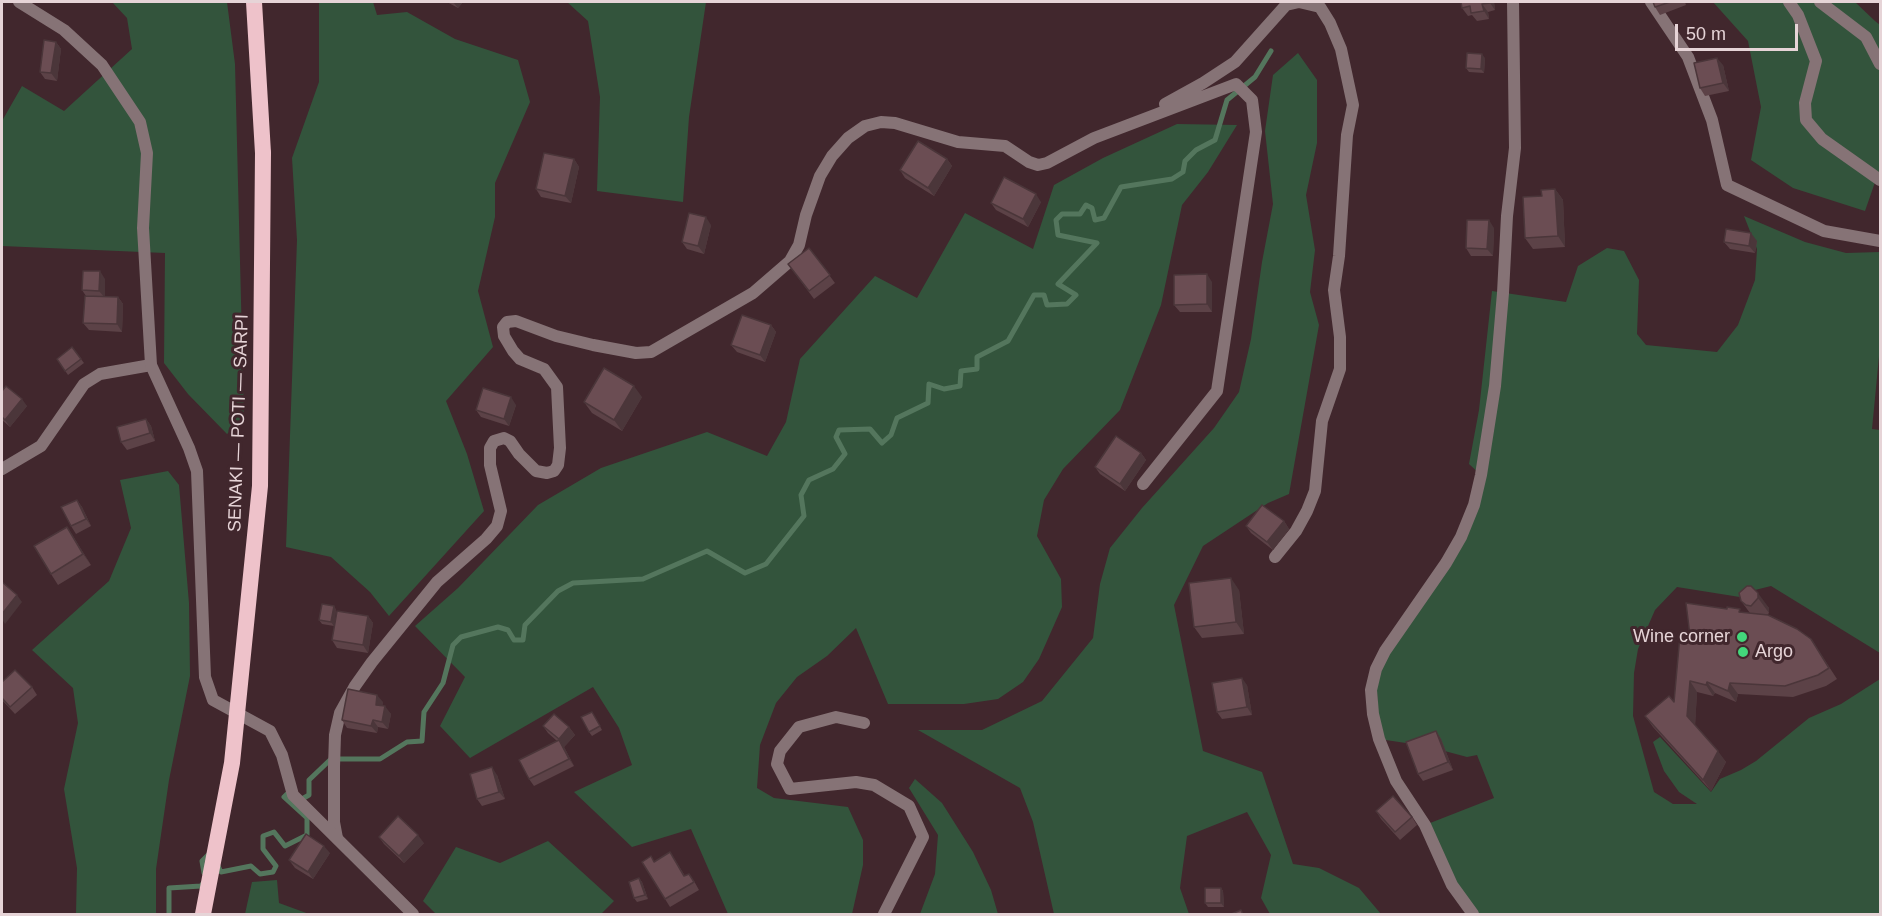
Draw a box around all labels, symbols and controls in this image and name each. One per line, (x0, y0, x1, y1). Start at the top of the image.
scale bar (1678, 12, 1801, 50)
text: 50 m (1686, 24, 1726, 44)
street label: SENAKI — POTI — SARPI (224, 314, 254, 532)
place label: Wine corner (1633, 626, 1730, 648)
marker: Wine corner (1735, 630, 1749, 644)
place label: Argo (1755, 641, 1793, 663)
marker: Argo (1736, 645, 1750, 659)

